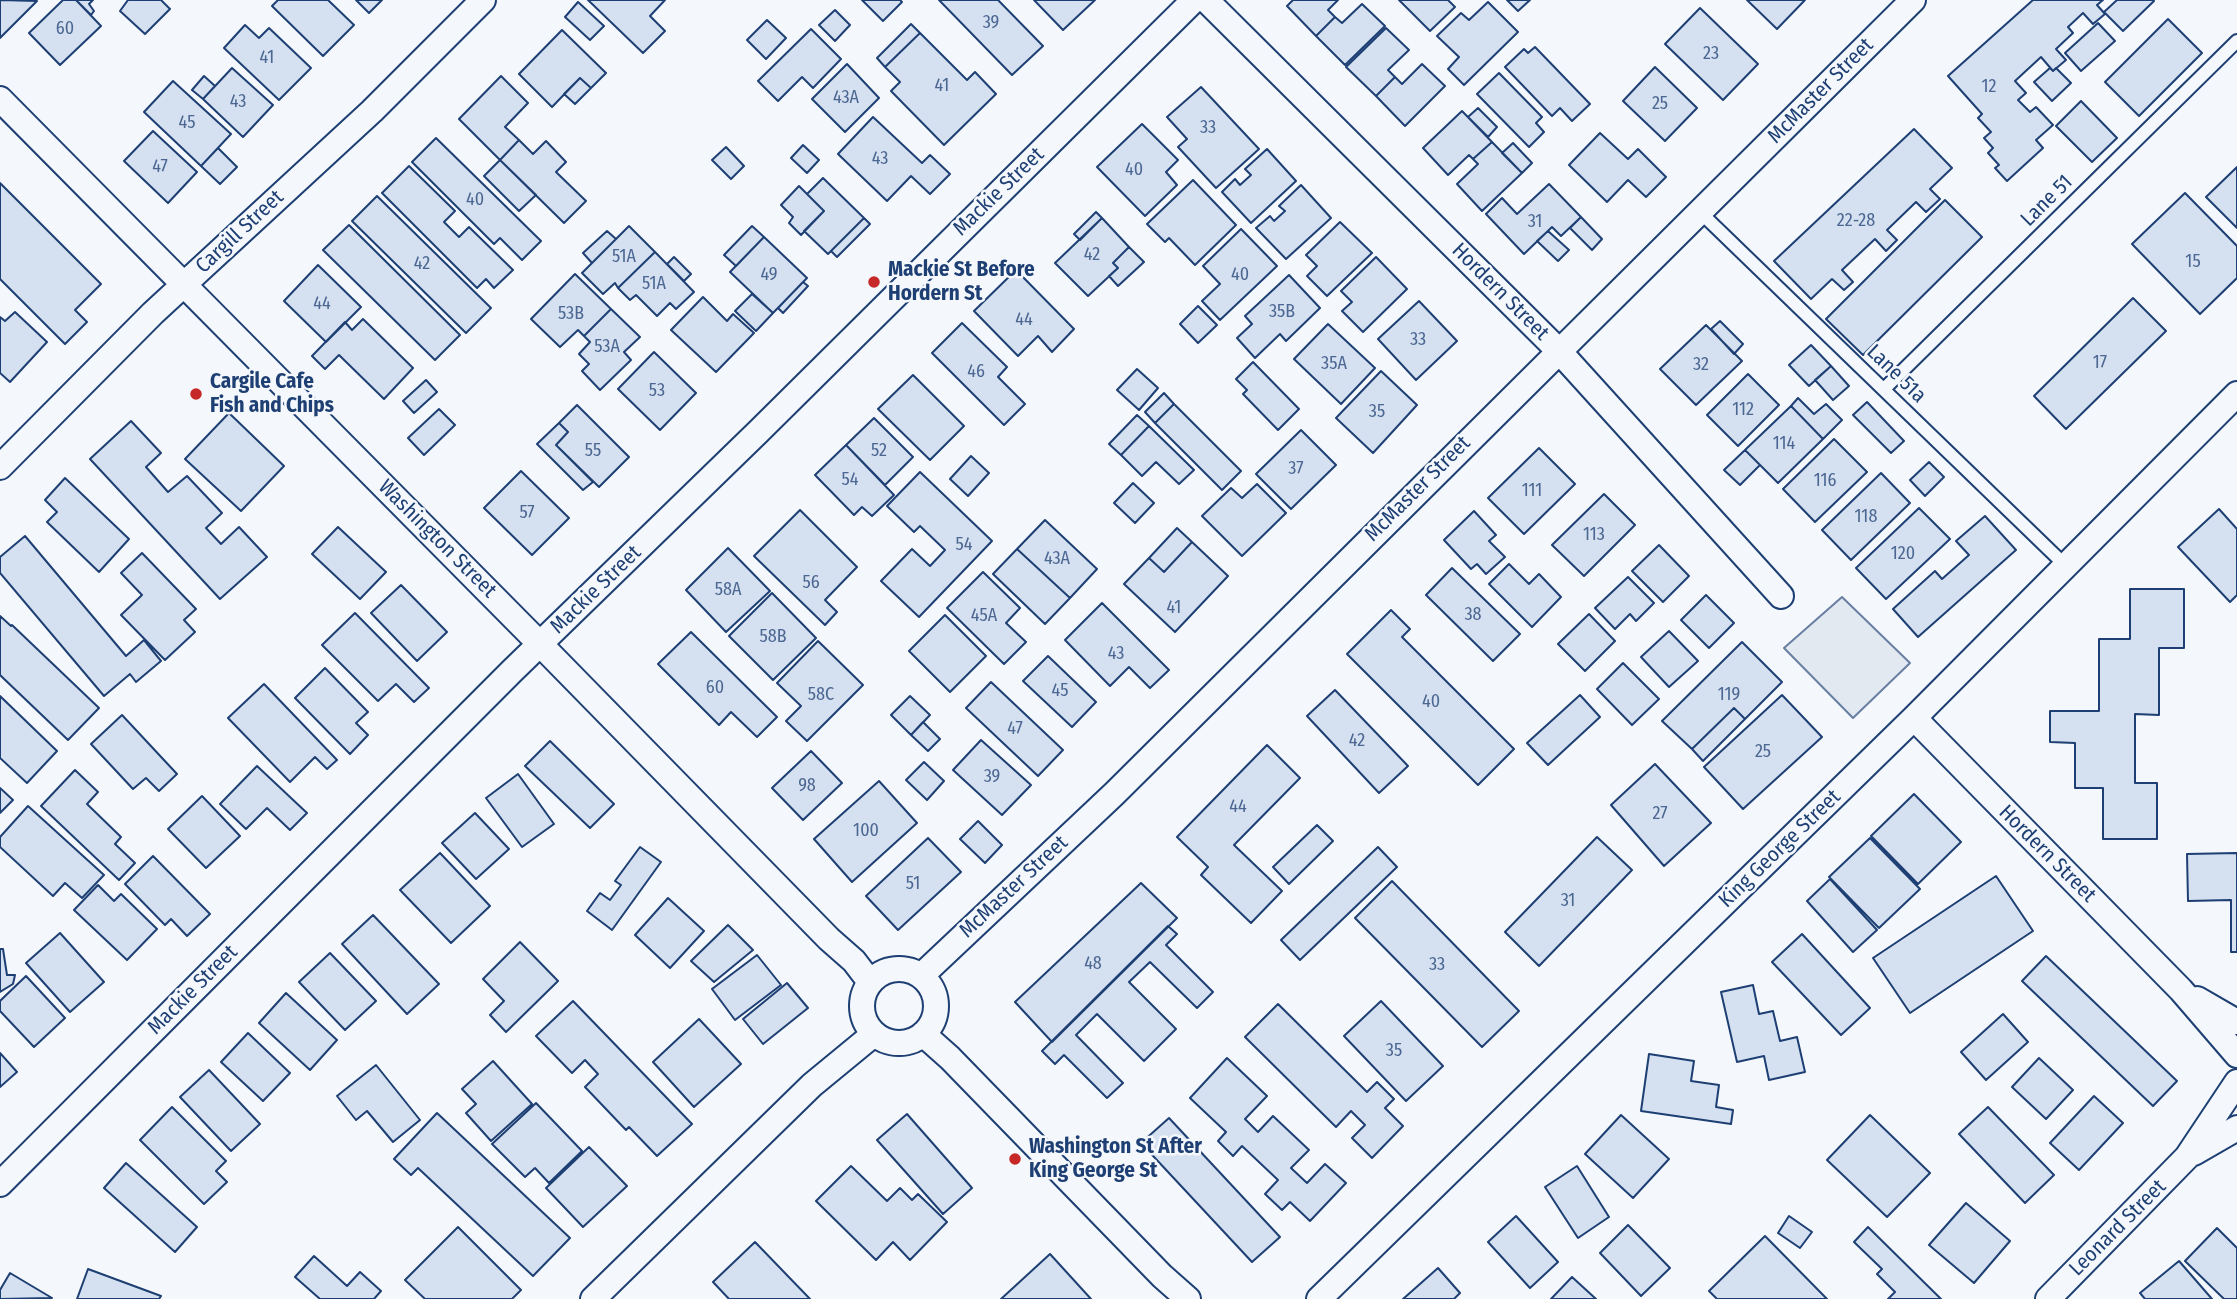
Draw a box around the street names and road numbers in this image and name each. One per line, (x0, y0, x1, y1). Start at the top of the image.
street label: McMaster Street (1763, 33, 1879, 149)
street label: Mackie Street (948, 143, 1050, 241)
street label: Lane 51 (2016, 170, 2078, 232)
street label: Cargill Street (191, 185, 289, 279)
street label: Hordern Street (1446, 238, 1554, 346)
street label: Lane 51a (1861, 340, 1931, 408)
street label: McMaster Street (1360, 431, 1476, 547)
street label: Washington Street (373, 475, 501, 603)
street label: Mackie Street (545, 541, 647, 639)
street label: King George Street (1714, 785, 1846, 913)
street label: Hordern Street (1993, 800, 2101, 908)
street label: McMaster Street (955, 830, 1073, 944)
street label: Mackie Street (143, 940, 243, 1040)
street label: Leonard Street (2064, 1174, 2172, 1282)

